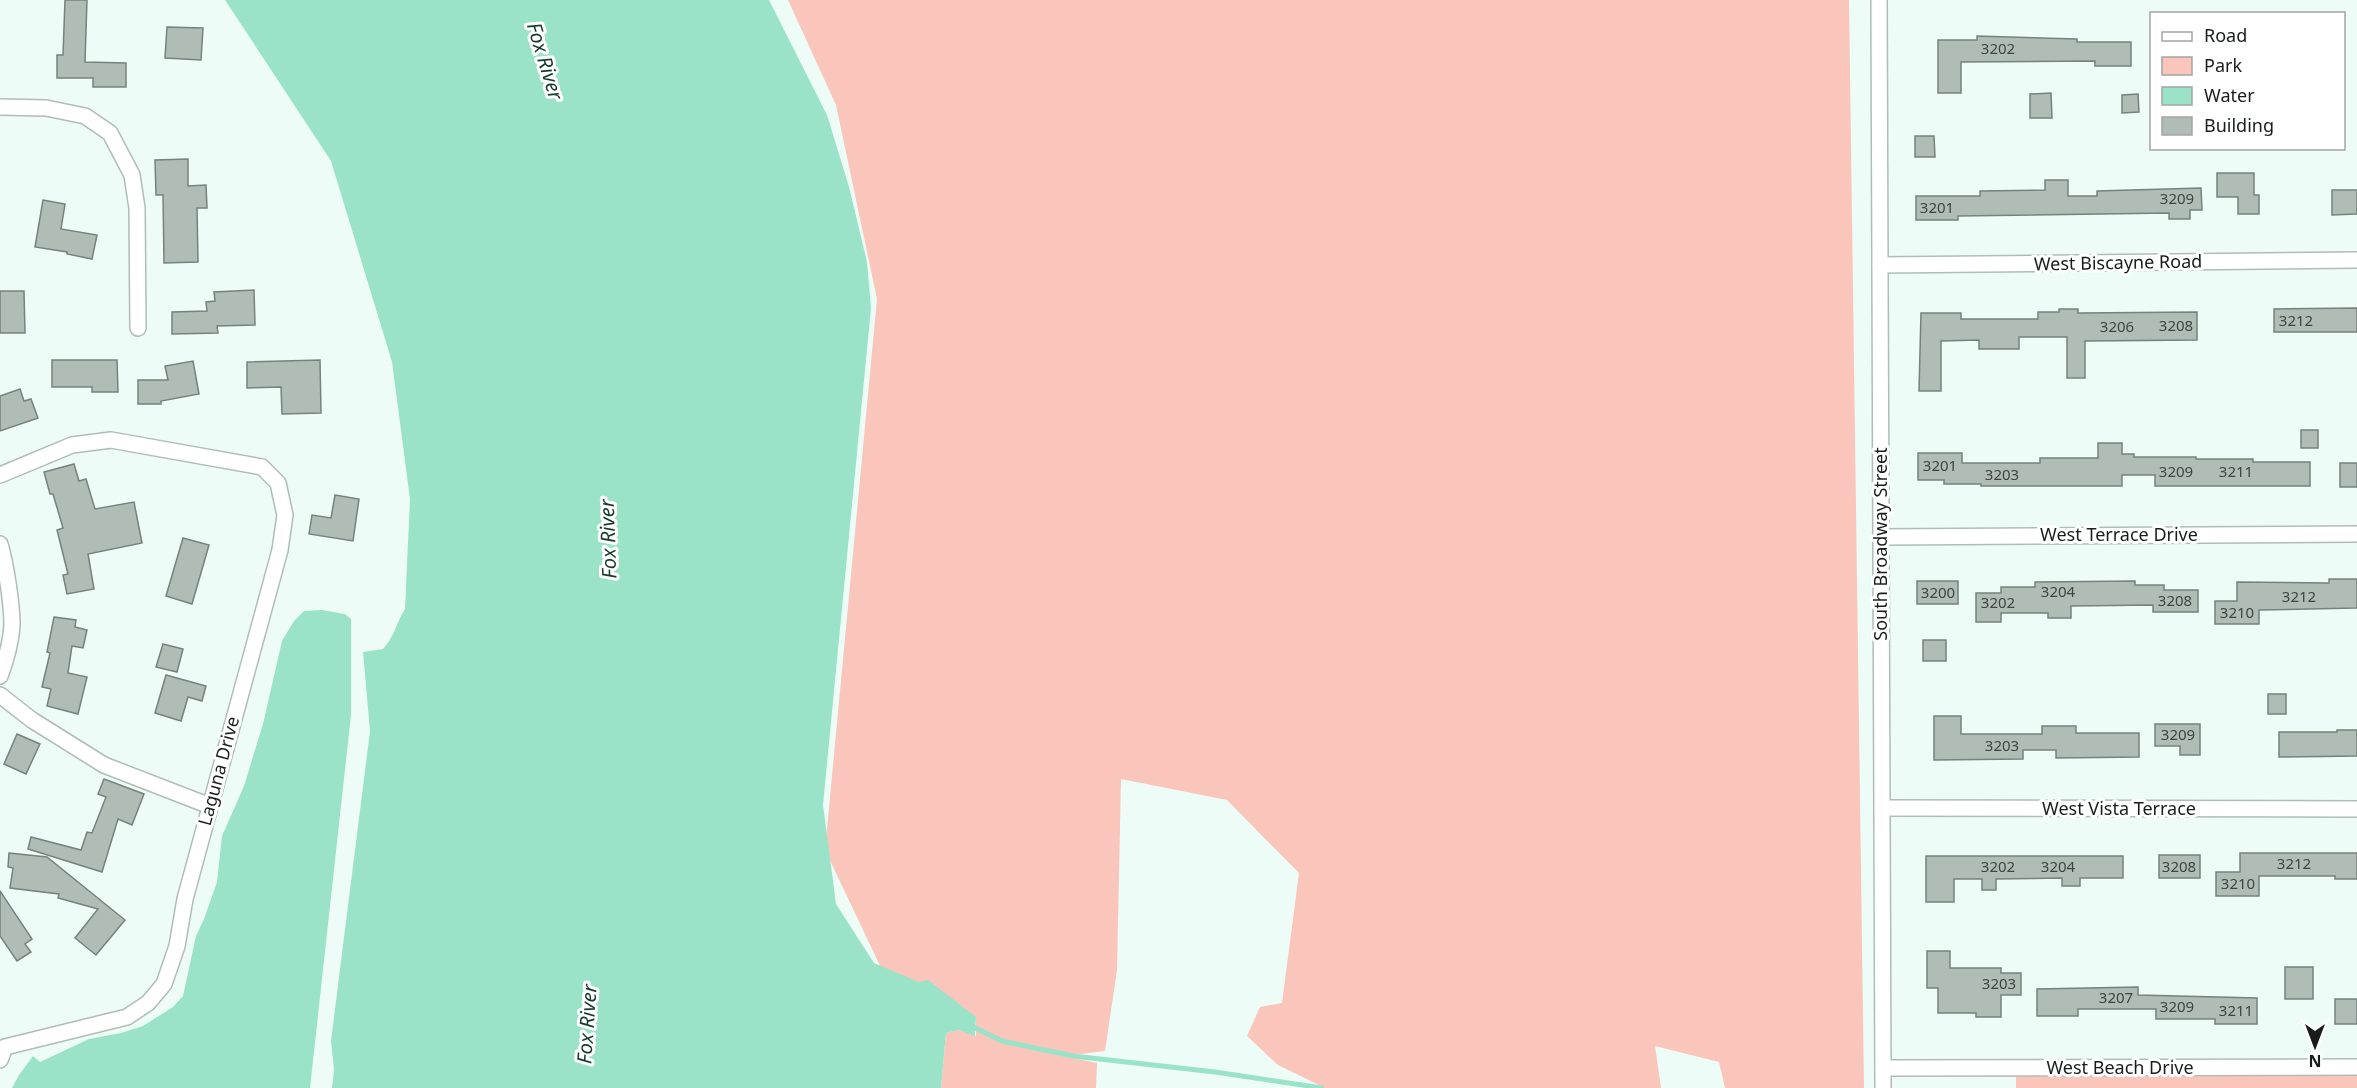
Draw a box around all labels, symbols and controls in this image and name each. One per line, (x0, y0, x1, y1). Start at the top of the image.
legend (2150, 12, 2345, 150)
water label: Fox River (521, 19, 570, 104)
text: Road (2204, 23, 2247, 47)
house number: 3202 (1981, 38, 2015, 58)
text: Park (2204, 53, 2242, 77)
text: Water (2204, 83, 2255, 107)
text: Building (2204, 113, 2274, 137)
house number: 3209 (2160, 188, 2194, 208)
house number: 3201 (1920, 197, 1954, 217)
street label: West Biscayne Road (2034, 249, 2202, 275)
house number: 3212 (2279, 310, 2313, 330)
house number: 3208 (2159, 315, 2193, 335)
house number: 3206 (2100, 316, 2134, 336)
street label: South Broadway Street (1868, 447, 1892, 641)
house number: 3201 (1923, 455, 1957, 475)
house number: 3209 (2159, 461, 2193, 481)
house number: 3211 (2219, 461, 2253, 481)
house number: 3203 (1985, 464, 2019, 484)
water label: Fox River (593, 498, 622, 579)
street label: West Terrace Drive (2040, 522, 2198, 546)
house number: 3204 (2041, 581, 2076, 601)
house number: 3200 (1921, 582, 1955, 602)
house number: 3212 (2282, 586, 2316, 606)
house number: 3208 (2158, 590, 2192, 610)
house number: 3202 (1981, 592, 2015, 612)
house number: 3210 (2220, 602, 2254, 622)
street label: Laguna Drive (192, 713, 244, 828)
house number: 3209 (2161, 724, 2195, 744)
house number: 3203 (1985, 735, 2019, 755)
street label: West Vista Terrace (2042, 796, 2196, 820)
house number: 3212 (2277, 853, 2311, 873)
house number: 3202 (1981, 856, 2015, 876)
house number: 3204 (2041, 856, 2076, 876)
house number: 3208 (2162, 856, 2196, 876)
house number: 3210 (2221, 873, 2255, 893)
house number: 3203 (1982, 973, 2016, 993)
water label: Fox River (570, 982, 603, 1065)
house number: 3207 (2099, 987, 2133, 1007)
house number: 3209 (2160, 996, 2194, 1016)
house number: 3211 (2219, 1000, 2253, 1020)
north arrow (2285, 1016, 2345, 1076)
text: N (2308, 1050, 2322, 1072)
street label: West Beach Drive (2046, 1055, 2194, 1079)

